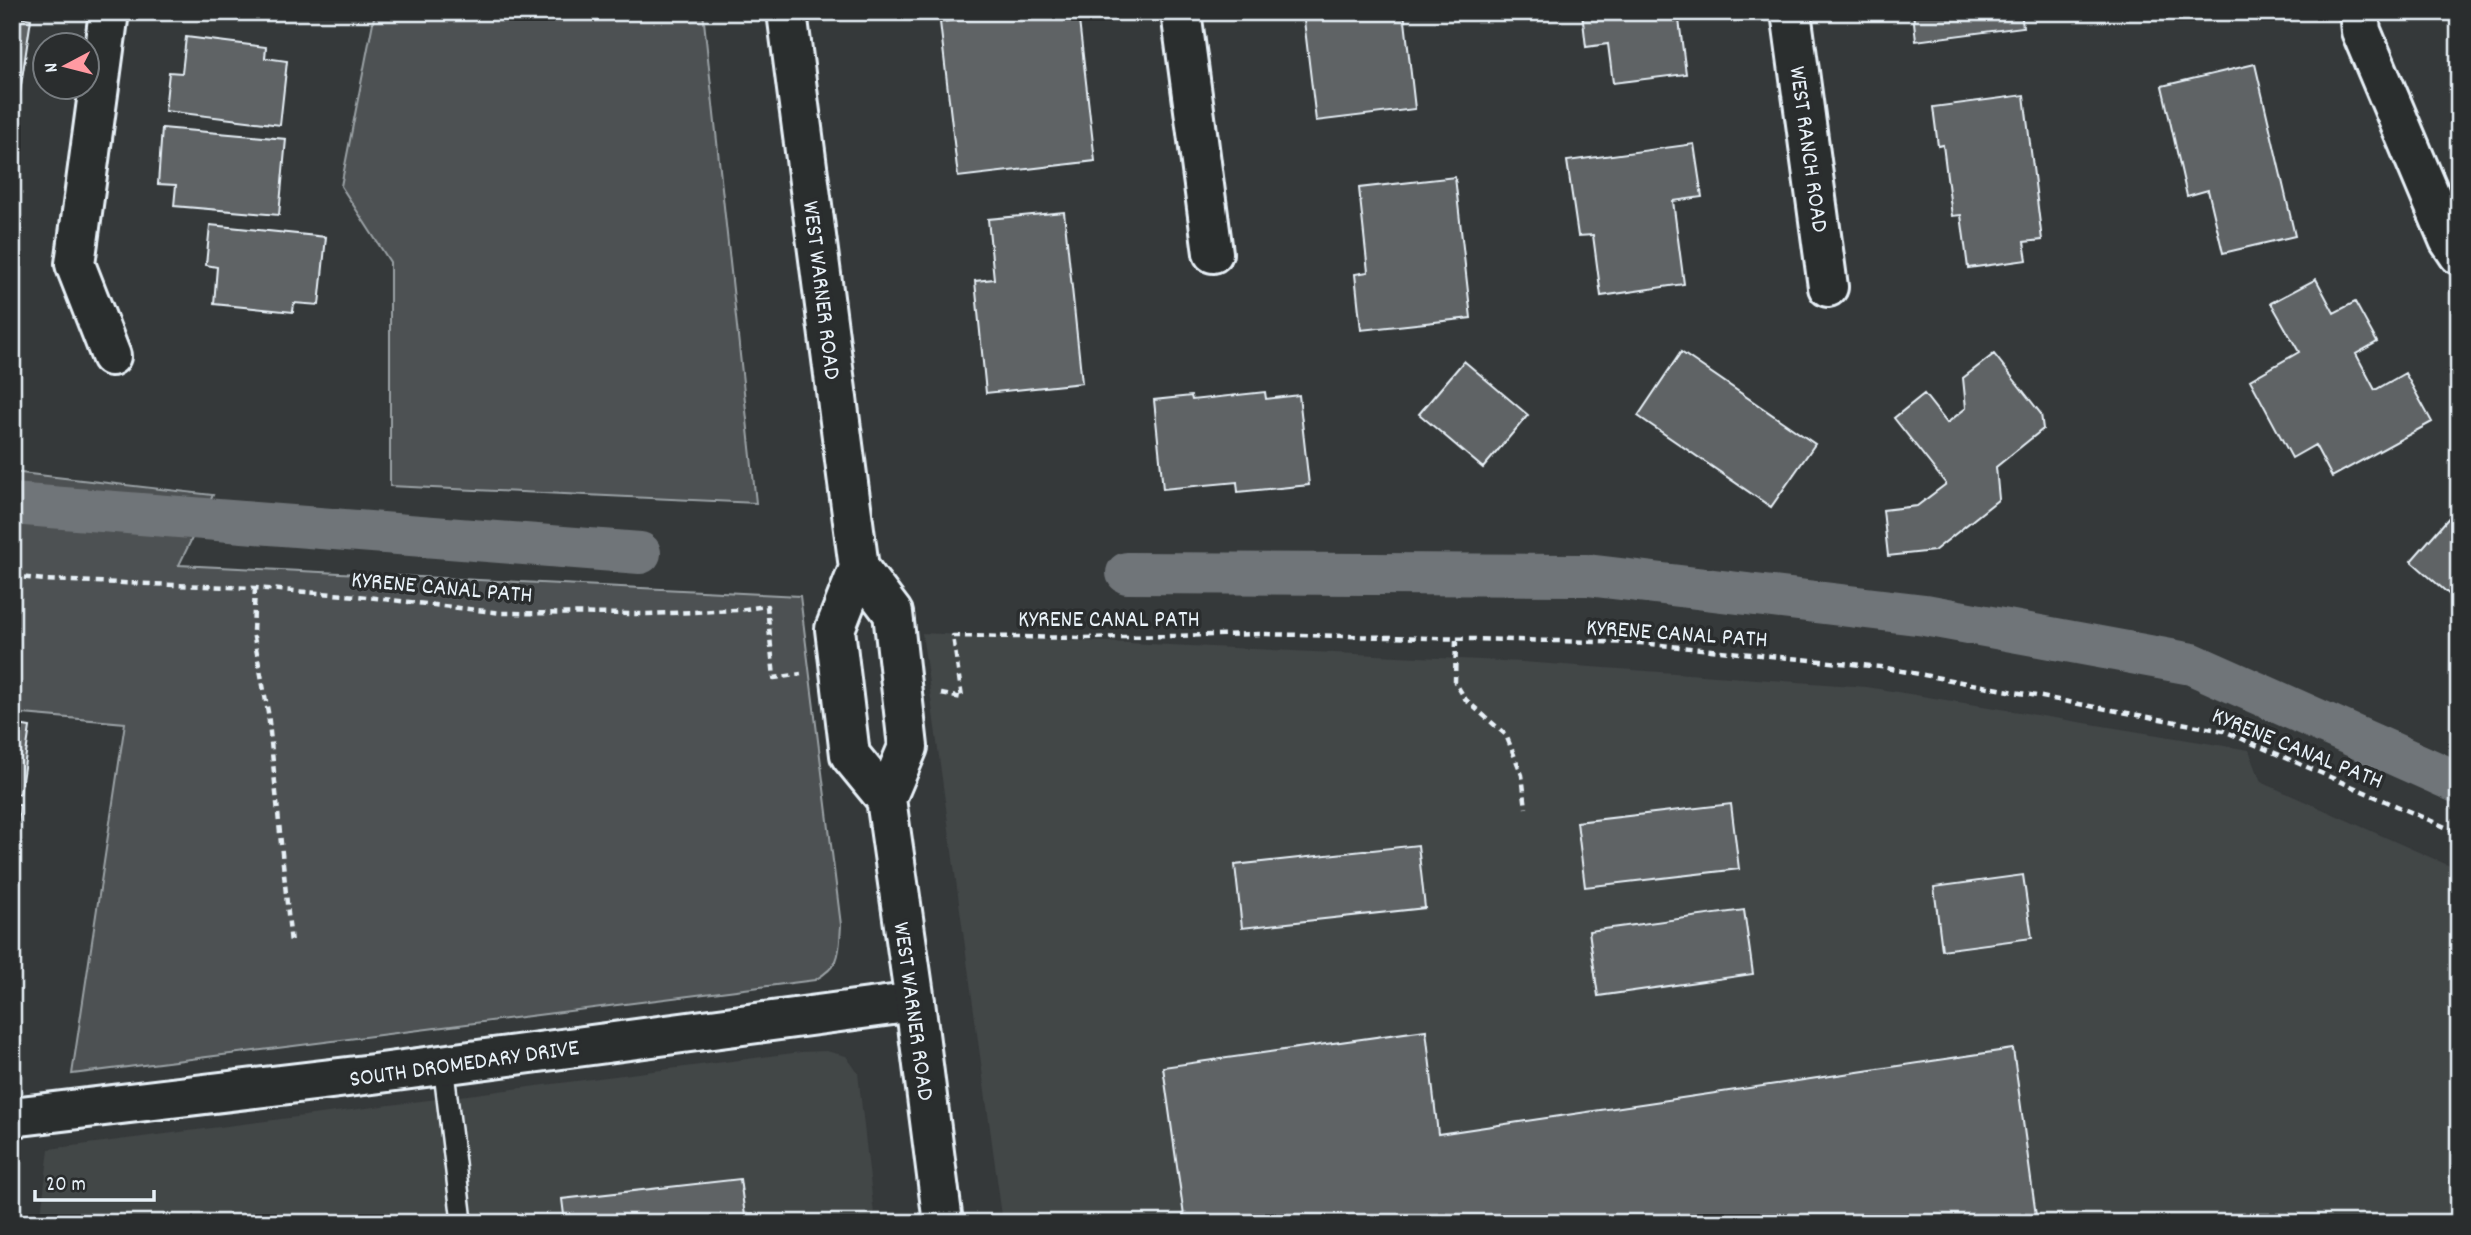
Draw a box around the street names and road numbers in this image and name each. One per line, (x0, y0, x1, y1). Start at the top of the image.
street label: WEST RANCH ROAD (1779, 64, 1836, 235)
street label: WEST WARNER ROAD (792, 199, 848, 382)
street label: KYRENE CANAL PATH (350, 564, 534, 614)
street label: KYRENE CANAL PATH (1018, 604, 1200, 638)
street label: KYRENE CANAL PATH (1585, 612, 1769, 658)
street label: KYRENE CANAL PATH (2206, 700, 2388, 800)
street label: WEST WARNER ROAD (883, 920, 941, 1103)
street label: SOUTH DROMEDARY DRIVE (347, 1032, 582, 1098)

